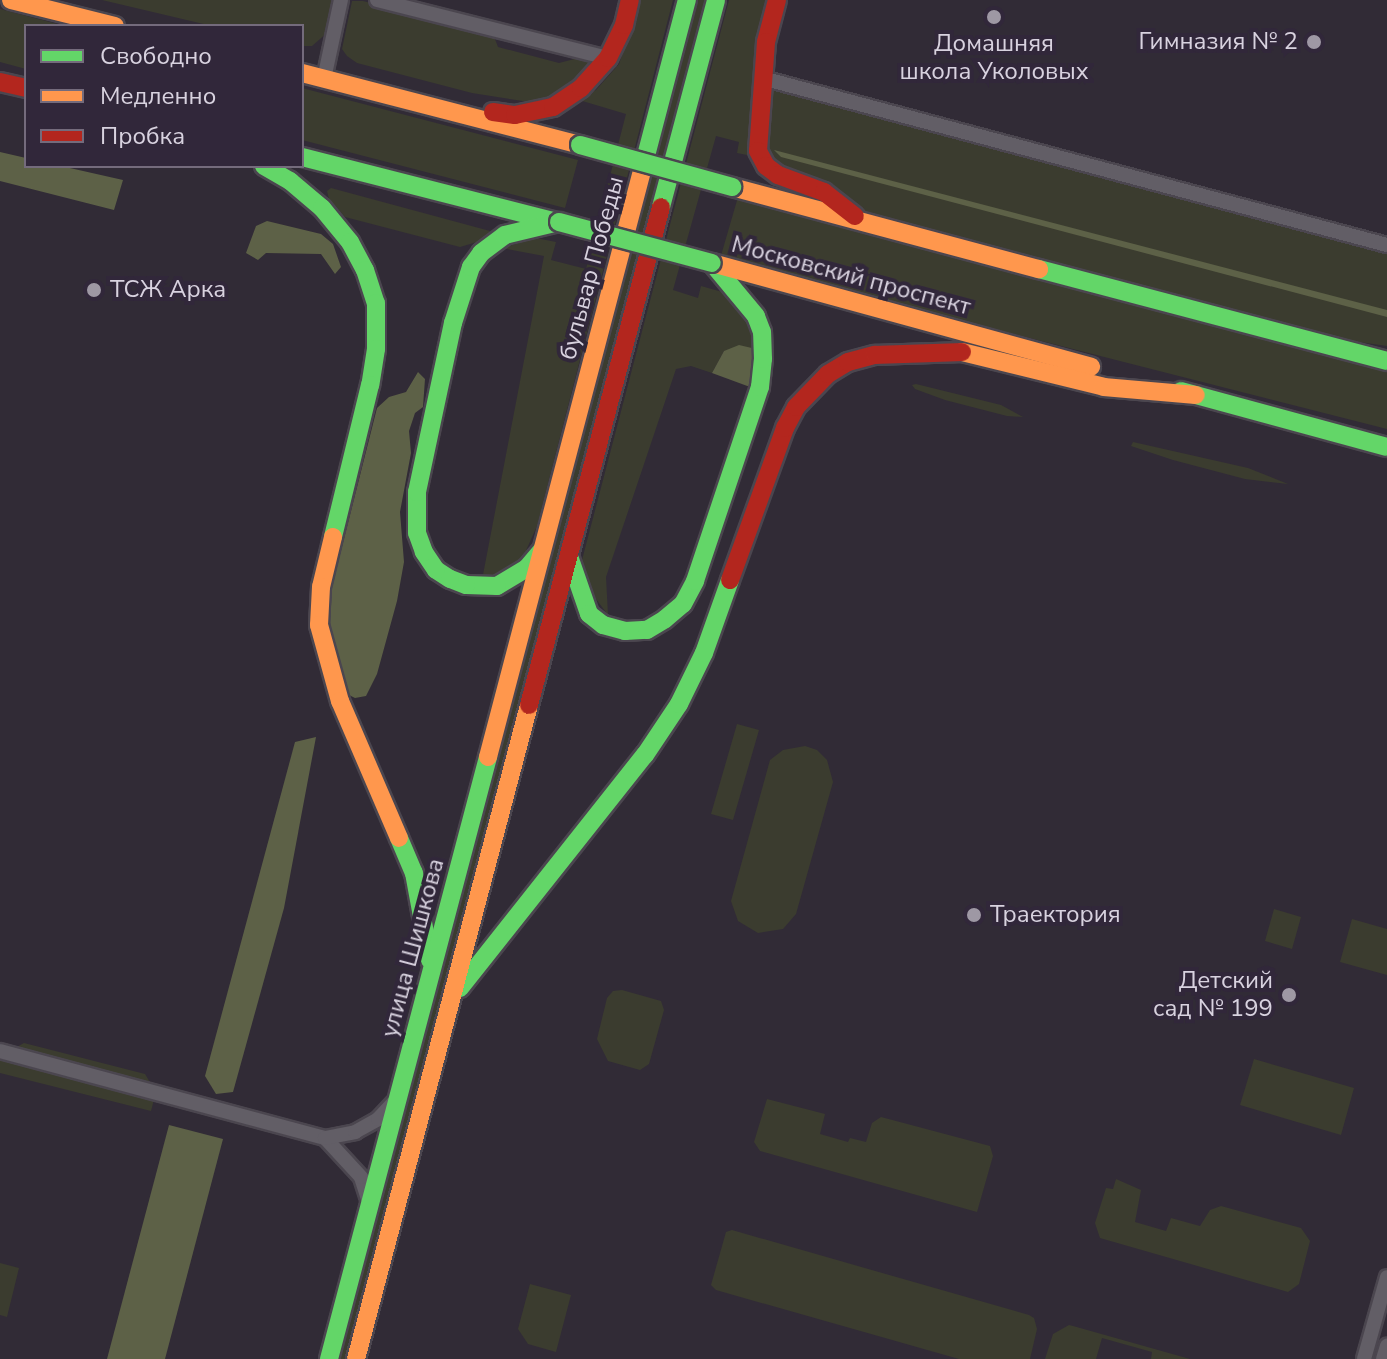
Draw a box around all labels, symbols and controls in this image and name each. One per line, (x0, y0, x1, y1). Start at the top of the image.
marker: Домашняя школа Уколовых (985, 8, 1003, 26)
legend (24, 24, 304, 168)
place label: Гимназия № 2 (1139, 28, 1298, 56)
place label: Домашняя школа Уколовых (899, 30, 1089, 86)
marker: Гимназия № 2 (1305, 33, 1323, 51)
text: Свободно (100, 40, 212, 72)
text: Медленно (100, 80, 216, 112)
text: Пробка (100, 120, 185, 152)
street label: бульвар Победы (554, 173, 630, 363)
street label: Московский проспект (728, 230, 974, 322)
place label: ТСЖ Арка (110, 276, 226, 304)
marker: ТСЖ Арка (85, 281, 103, 299)
street label: улица Шишкова (375, 855, 451, 1041)
place label: Траектория (990, 901, 1121, 929)
marker: Траектория (965, 906, 983, 924)
place label: Детский сад № 199 (1153, 967, 1273, 1023)
marker: Детский сад № 199 (1280, 986, 1298, 1004)

